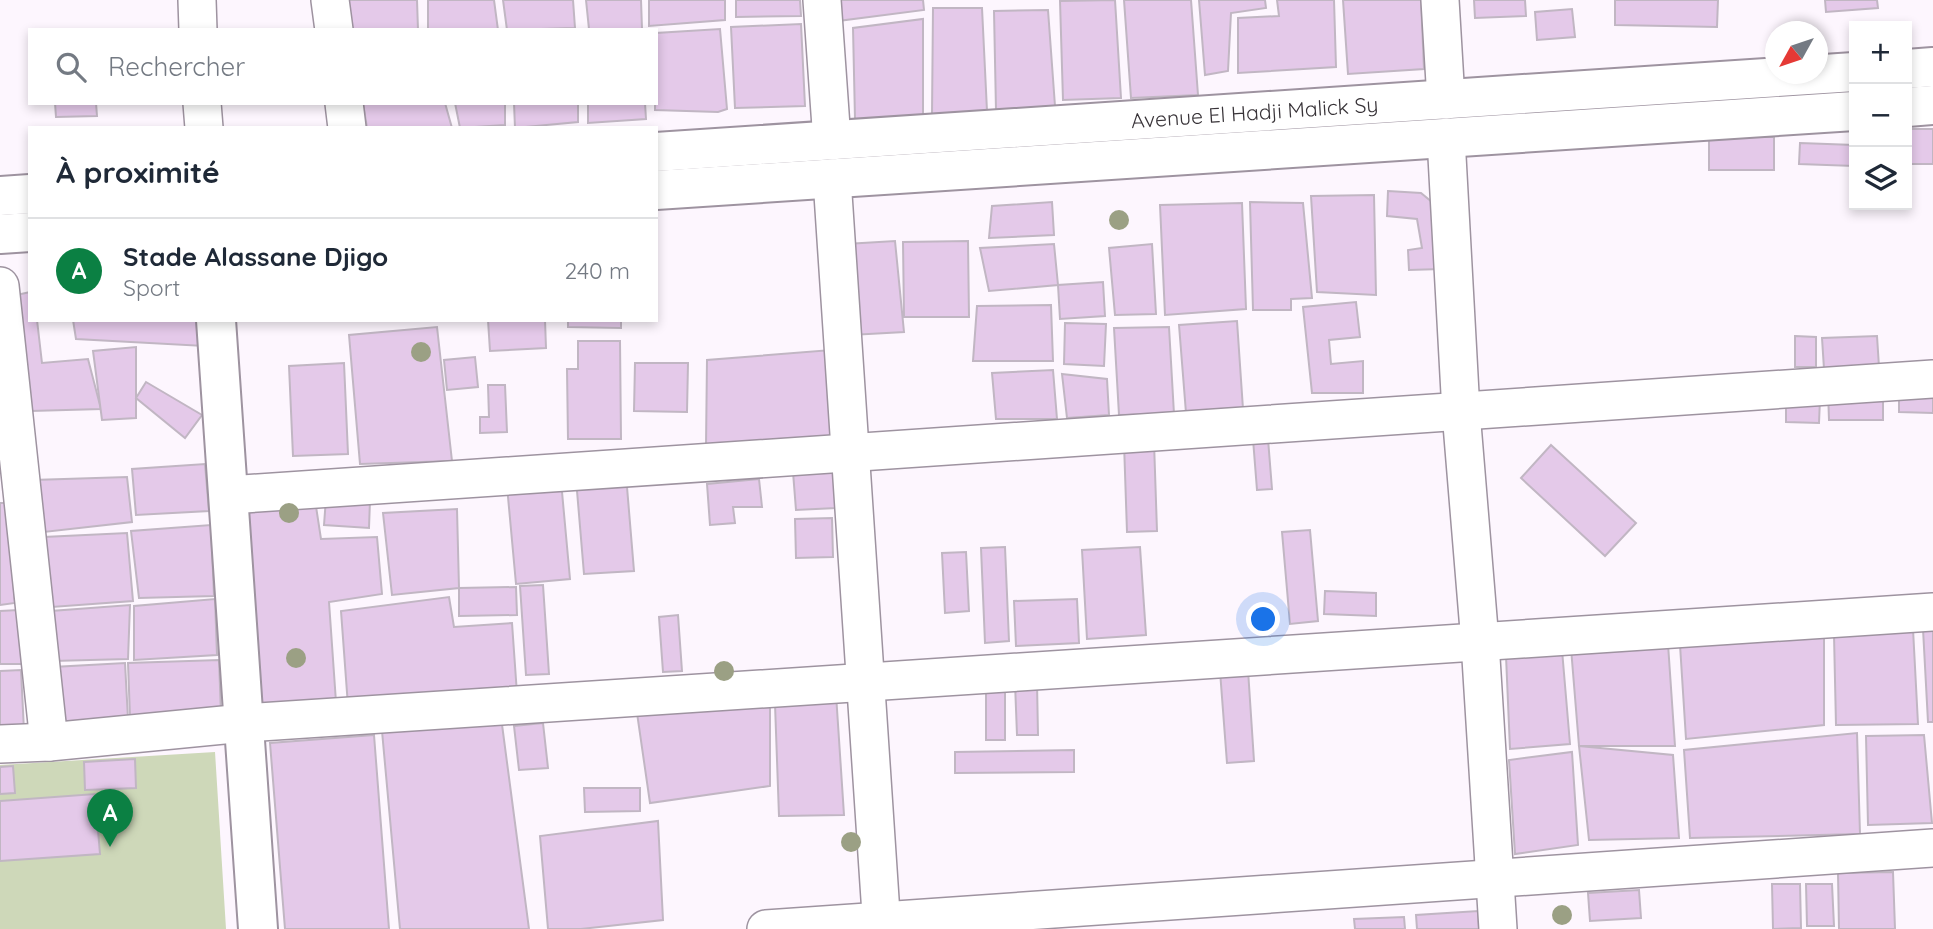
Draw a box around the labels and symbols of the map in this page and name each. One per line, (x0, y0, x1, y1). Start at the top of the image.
north arrow (1765, 21, 1828, 84)
street label: Avenue El Hadji Malick Sy (1130, 91, 1379, 133)
your location (1246, 602, 1280, 636)
pin: A (87, 789, 133, 847)

